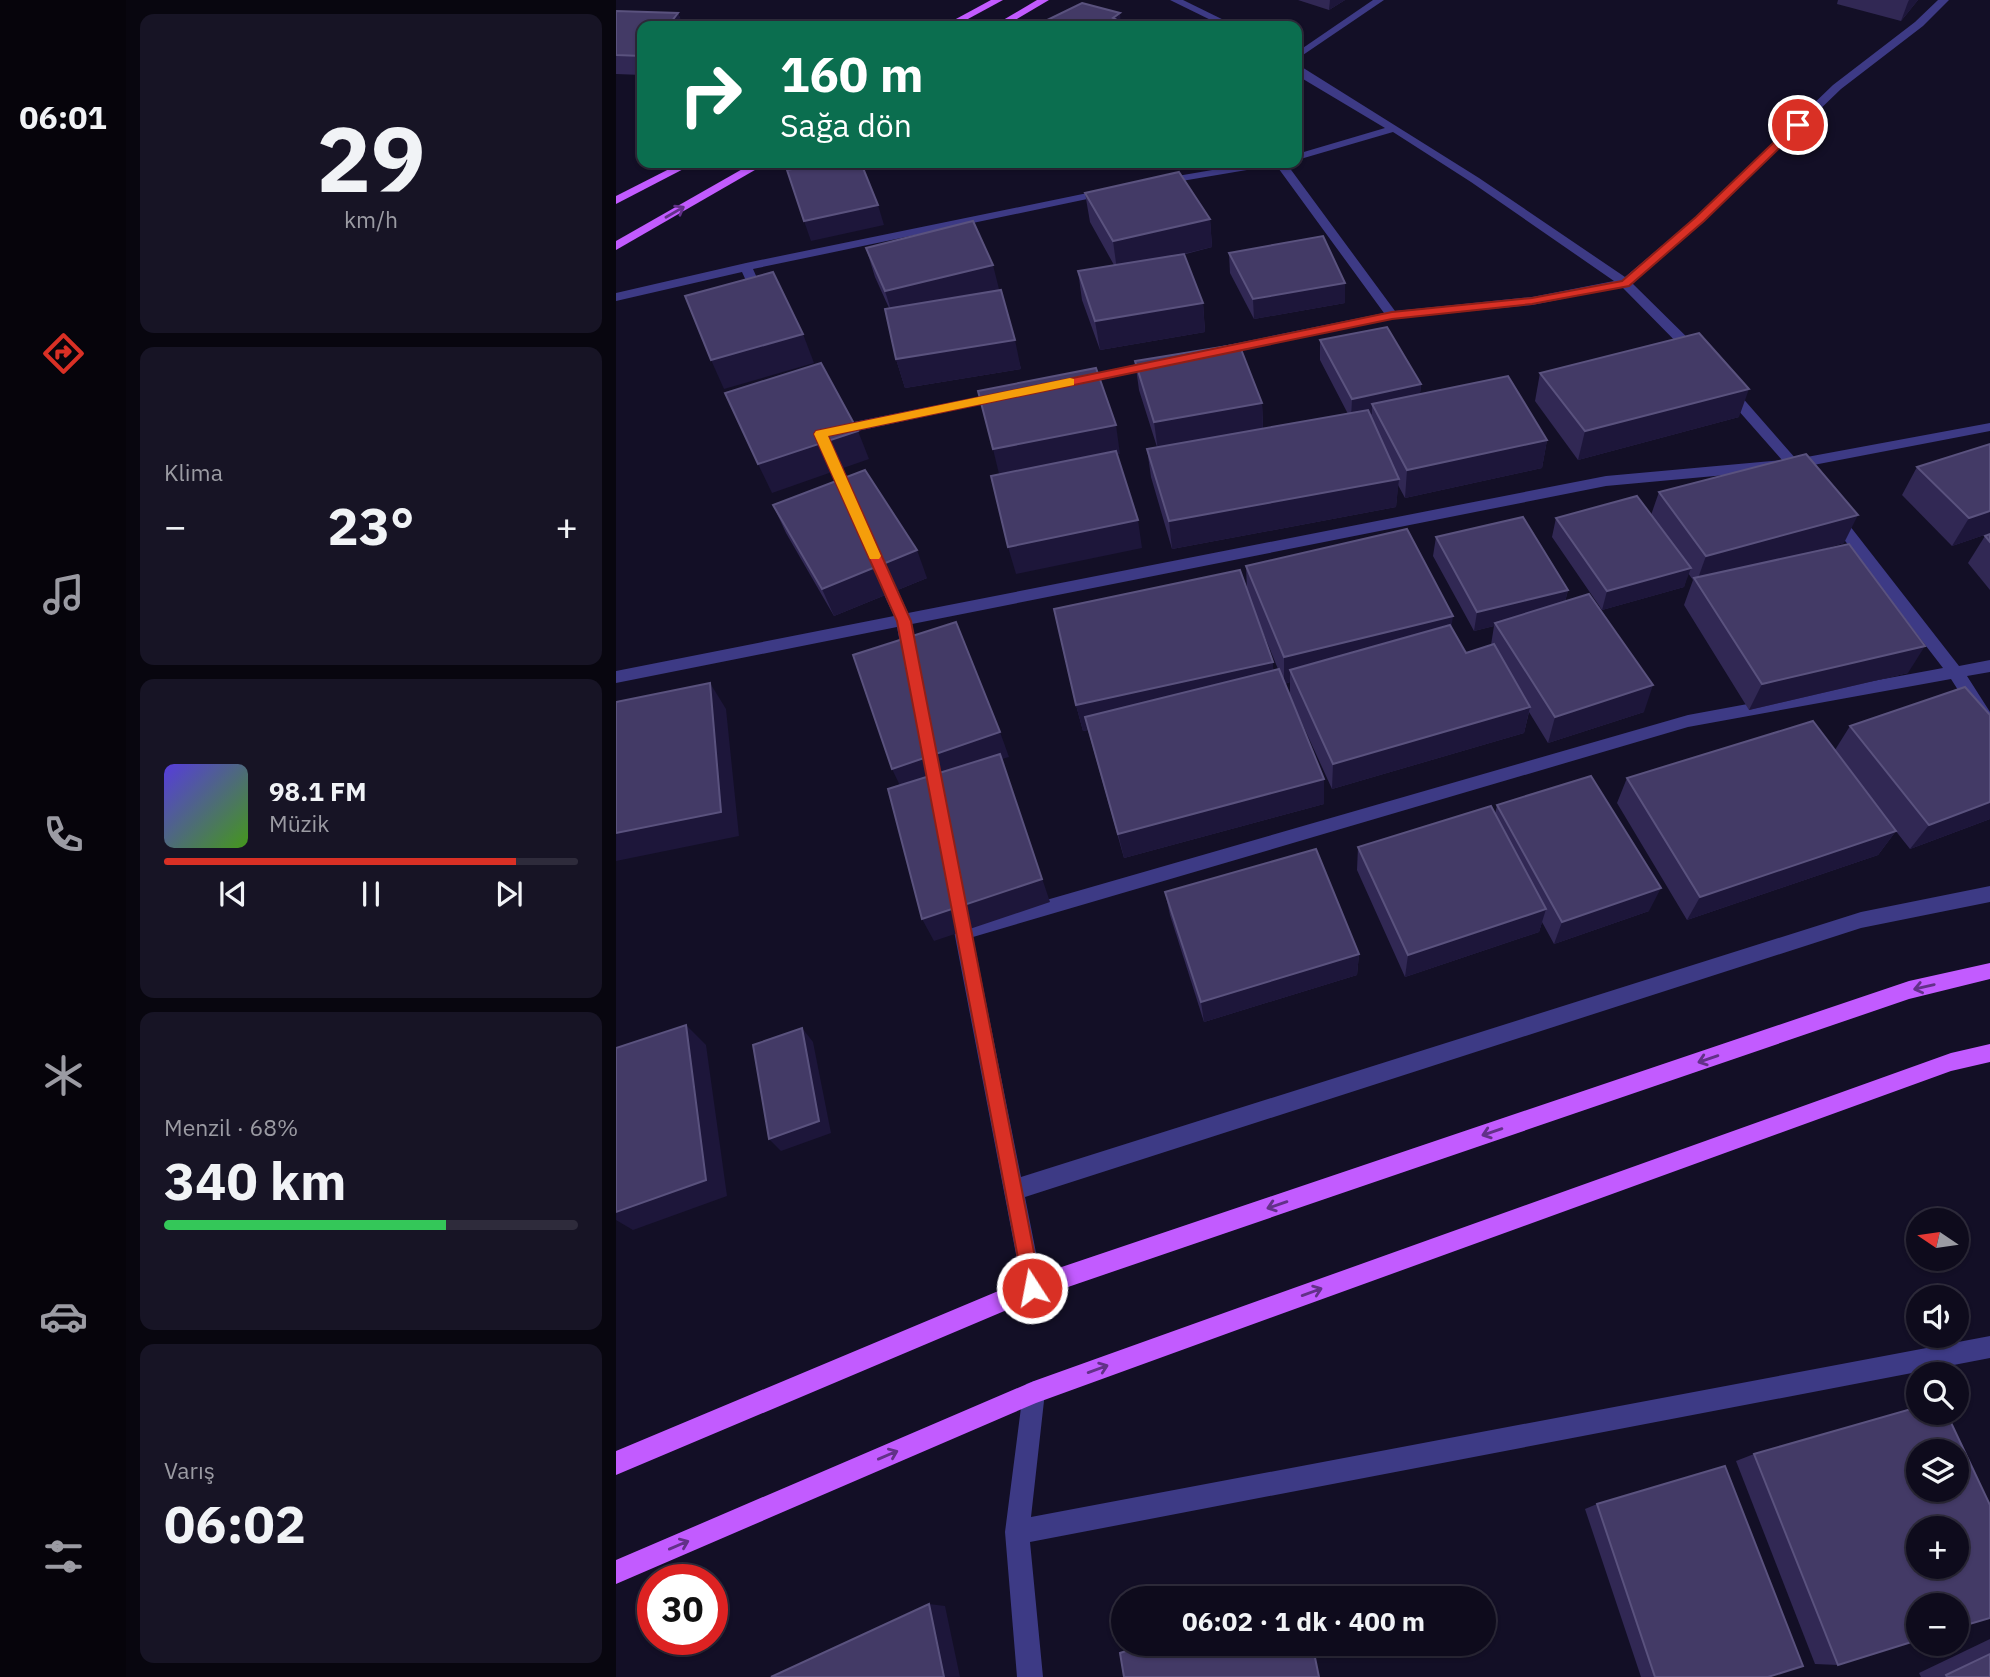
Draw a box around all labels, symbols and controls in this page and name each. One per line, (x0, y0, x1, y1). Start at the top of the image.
text: 160 m (780, 42, 924, 105)
icon: right (665, 49, 756, 140)
pin (1768, 95, 1828, 155)
text: 06:01 (19, 96, 107, 138)
text: 29 (316, 99, 426, 217)
text: Sağa dön (780, 104, 912, 146)
icon: arrive (1779, 106, 1817, 144)
text: km/h (344, 204, 398, 234)
one-way arrow (665, 205, 685, 219)
icon: directions (39, 329, 88, 378)
text: Klima (164, 457, 223, 487)
text: 23° (328, 492, 414, 559)
text: − (164, 501, 187, 550)
text: + (555, 501, 578, 550)
icon: music (39, 570, 88, 619)
text: 98.1 FM (269, 774, 367, 808)
text: Müzik (269, 808, 329, 838)
icon: phone (39, 810, 88, 859)
icon: previous (214, 875, 252, 913)
icon: pause (352, 875, 390, 913)
icon: next (490, 875, 528, 913)
one-way arrow (1913, 981, 1936, 994)
icon: climate (39, 1051, 88, 1100)
one-way arrow (1697, 1054, 1719, 1066)
text: Menzil · 68% (164, 1112, 298, 1142)
one-way arrow (1482, 1127, 1504, 1139)
text: 340 km (164, 1147, 346, 1214)
one-way arrow (1266, 1200, 1288, 1212)
north arrow (1906, 1208, 1969, 1270)
map controls (1906, 1208, 1969, 1656)
position arrow (995, 1251, 1069, 1325)
one-way arrow (1301, 1285, 1323, 1297)
button: sound (1906, 1285, 1969, 1348)
icon: car (39, 1292, 88, 1341)
one-way arrow (1087, 1362, 1109, 1374)
button: search (1906, 1362, 1969, 1425)
button: layers (1906, 1439, 1969, 1502)
one-way arrow (876, 1448, 898, 1461)
text: Varış (164, 1455, 215, 1485)
text: 06:02 (164, 1490, 306, 1557)
button: + (1906, 1516, 1969, 1579)
icon: filters (39, 1532, 88, 1581)
one-way arrow (667, 1538, 689, 1551)
speed limit sign: 30 (637, 1564, 728, 1655)
button: − (1906, 1593, 1969, 1656)
text: 06:02 · 1 dk · 400 m (1182, 1604, 1425, 1638)

